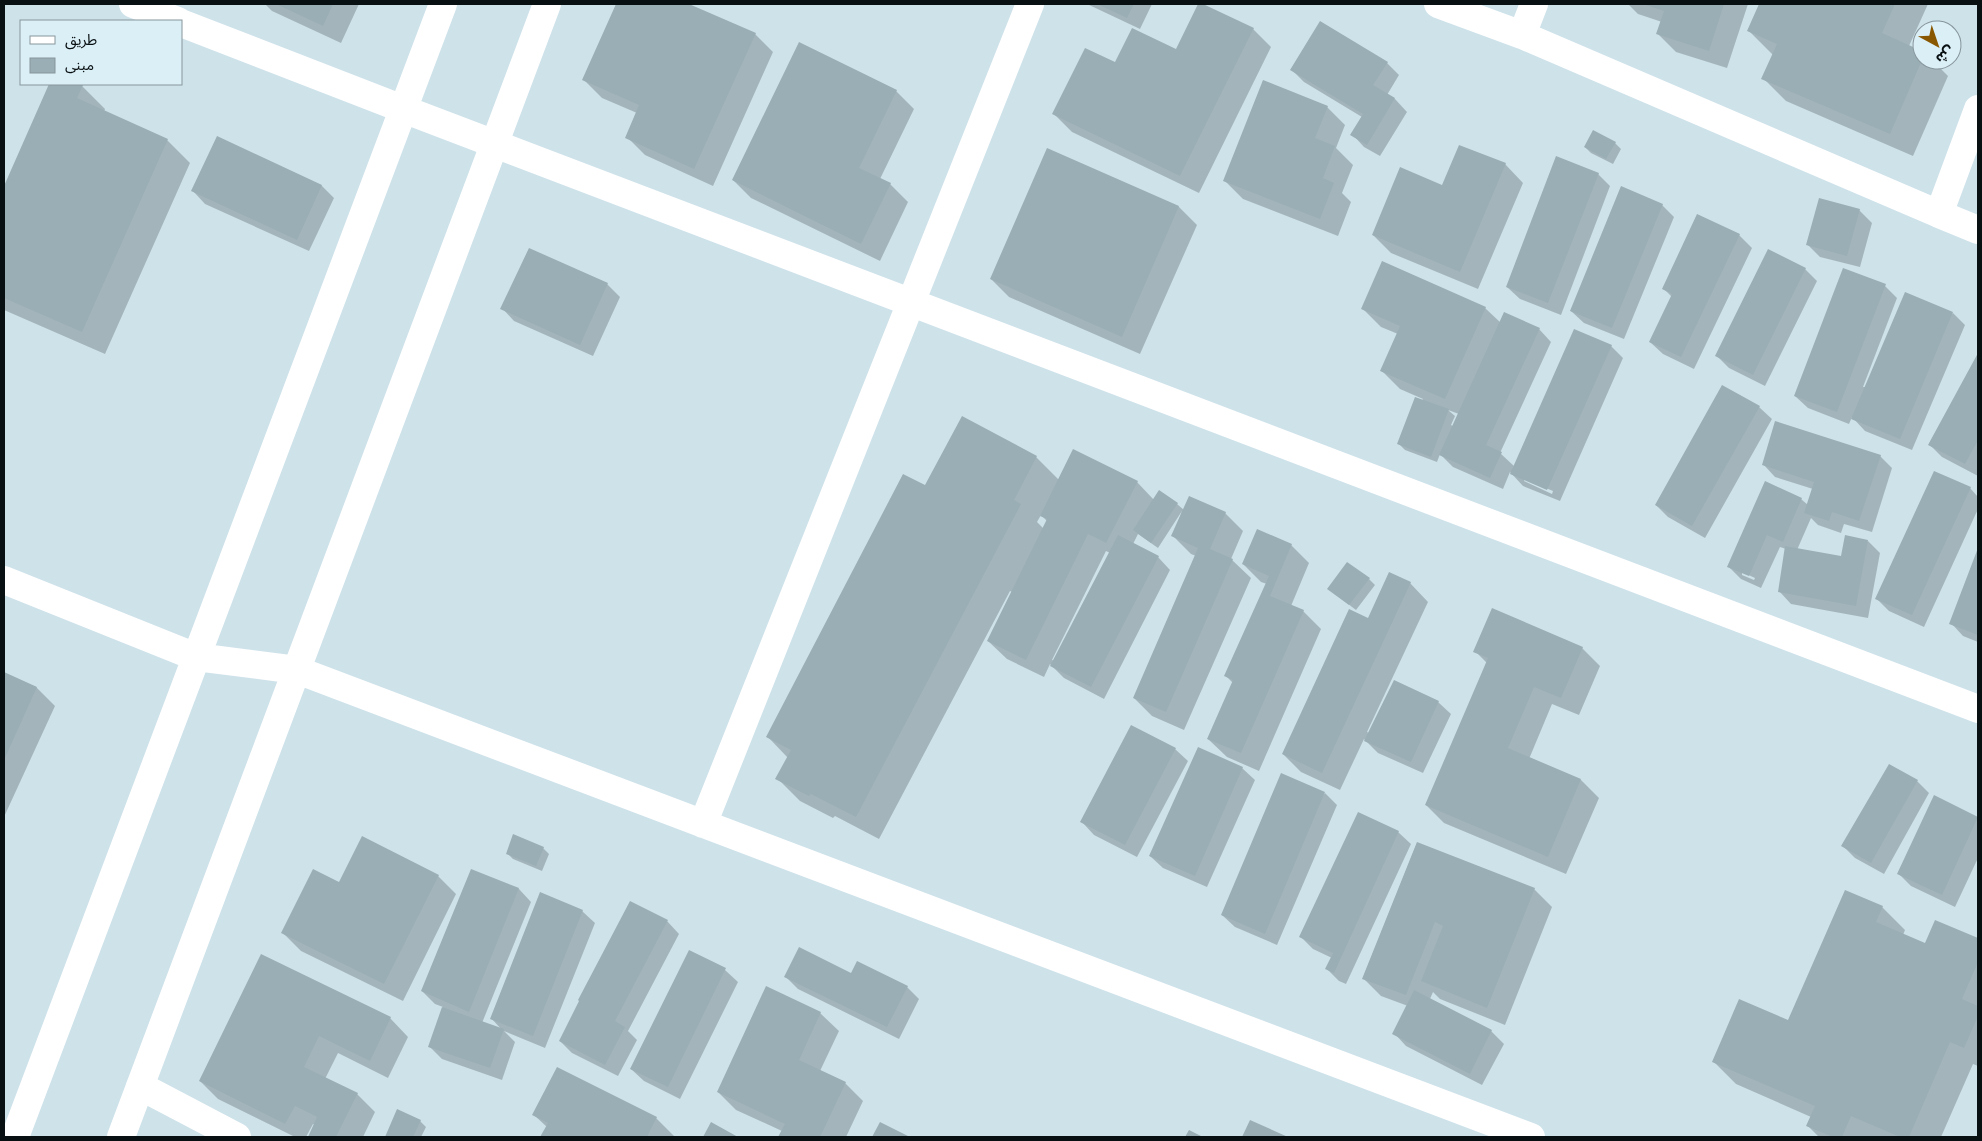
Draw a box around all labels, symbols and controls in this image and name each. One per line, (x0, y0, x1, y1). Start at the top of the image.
legend (20, 20, 182, 85)
north arrow (1912, 20, 1962, 70)
text: طريق (65, 31, 97, 50)
text: ش (1933, 43, 1958, 67)
text: مبنى (65, 56, 94, 74)

